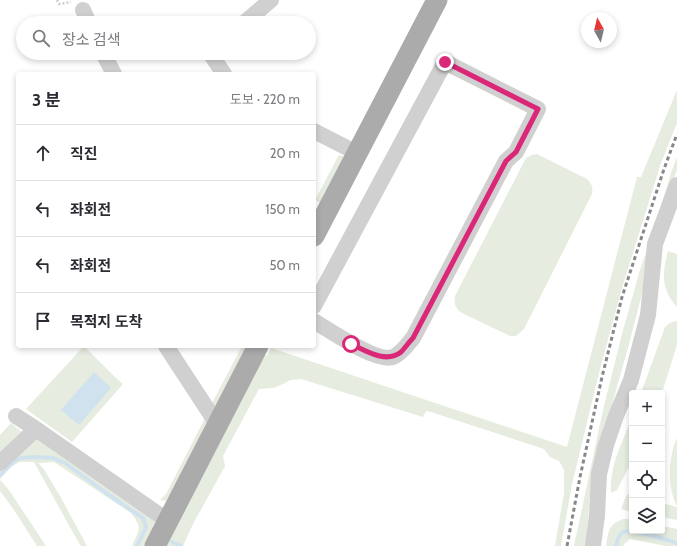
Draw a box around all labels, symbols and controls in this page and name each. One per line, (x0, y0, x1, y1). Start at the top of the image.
north arrow (581, 12, 617, 48)
search box (16, 16, 316, 60)
icon: search (30, 27, 52, 49)
text: 장소 검색 (62, 31, 121, 49)
route end (436, 53, 454, 71)
text: 3 분 (32, 90, 61, 110)
text: 도보 · 220 m (230, 91, 300, 107)
icon: ahead (32, 142, 54, 164)
text: 직진 (70, 145, 98, 163)
text: 20 m (270, 145, 300, 161)
icon: left (32, 198, 54, 220)
text: 좌회전 (70, 201, 111, 219)
text: 150 m (265, 201, 300, 217)
icon: left (32, 254, 54, 276)
text: 좌회전 (70, 257, 111, 275)
text: 50 m (270, 257, 300, 273)
icon: arrive (32, 310, 54, 332)
text: 목적지 도착 (70, 313, 142, 331)
route start (342, 335, 360, 353)
map controls (629, 390, 665, 534)
button: + (629, 390, 665, 426)
button: − (629, 426, 665, 462)
button: locate (629, 462, 665, 498)
button: layers (629, 498, 665, 534)

